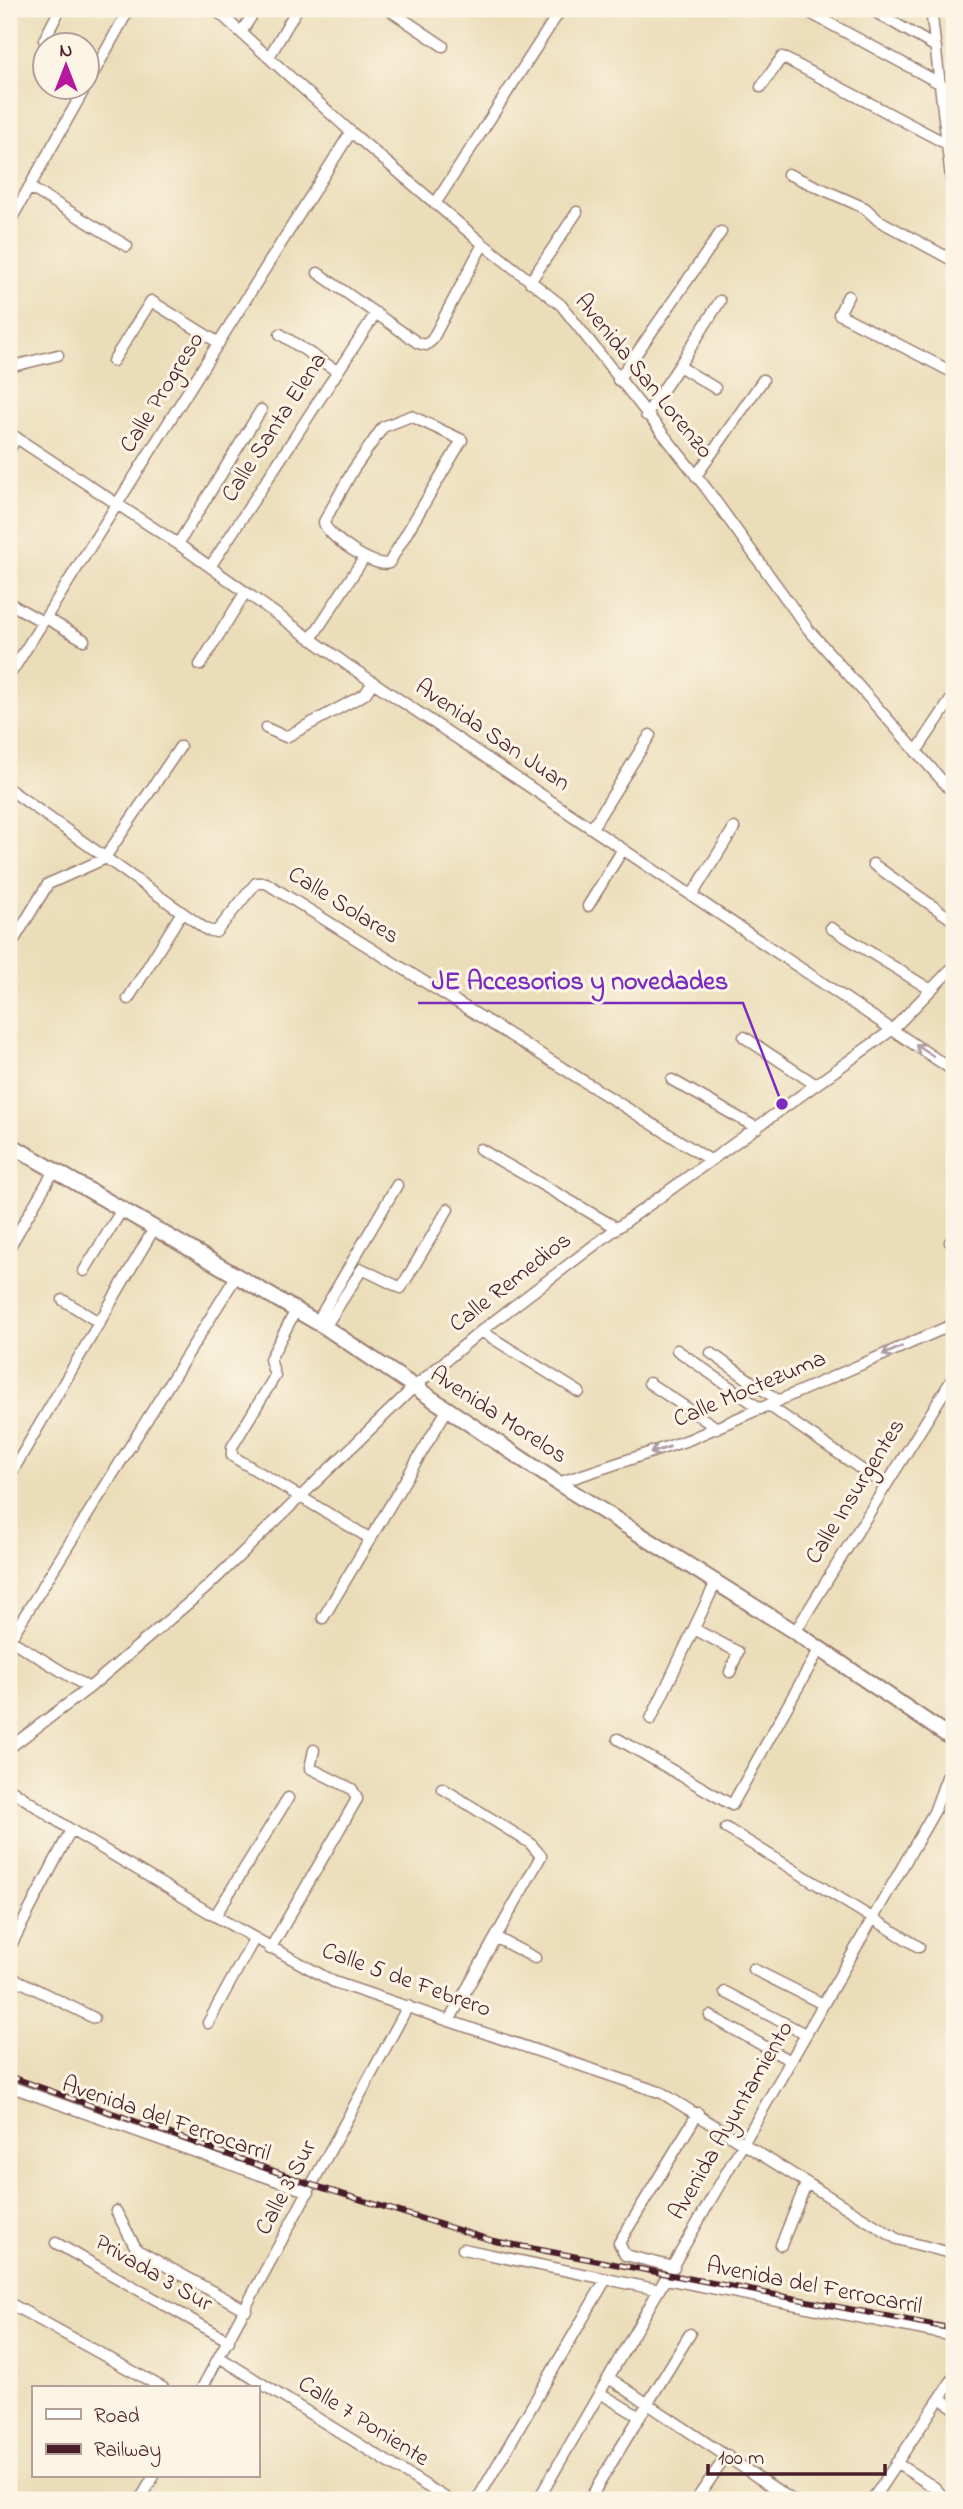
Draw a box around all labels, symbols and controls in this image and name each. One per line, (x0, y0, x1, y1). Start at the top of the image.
north arrow (32, 32, 102, 102)
text: N (60, 38, 73, 65)
street label: Avenida San Lorenzo (565, 287, 721, 467)
street label: Calle Progreso (112, 326, 214, 460)
street label: Calle Santa Elena (213, 346, 337, 510)
street label: Avenida San Juan (407, 671, 577, 801)
street label: Calle Solares (280, 858, 406, 954)
callout: JE Accesorios y novedades (418, 956, 743, 1003)
text: JE Accesorios y novedades (432, 964, 728, 1002)
one-way arrow (914, 1043, 934, 1057)
street label: Calle Remedios (442, 1224, 580, 1342)
street label: Calle Moctezuma (668, 1342, 832, 1438)
one-way arrow (881, 1346, 903, 1359)
street label: Avenida Morelos (422, 1358, 574, 1474)
street label: Calle Insurgentes (797, 1412, 915, 1572)
one-way arrow (649, 1445, 671, 1457)
street label: Calle 5 de Febrero (316, 1934, 496, 2028)
street label: Avenida Ayuntamiento (661, 2015, 804, 2228)
street label: Avenida del Ferrocarril (57, 2068, 275, 2172)
street label: Calle 3 Sur (247, 2134, 327, 2242)
street label: Privada 3 Sur (87, 2226, 219, 2322)
street label: Avenida del Ferrocarril (703, 2249, 925, 2325)
street label: Calle 7 Poniente (290, 2368, 436, 2477)
legend (32, 2386, 259, 2478)
text: Road (94, 2402, 140, 2432)
scale bar (708, 2432, 884, 2476)
text: Railway (94, 2436, 161, 2468)
text: 100 m (718, 2444, 764, 2474)

